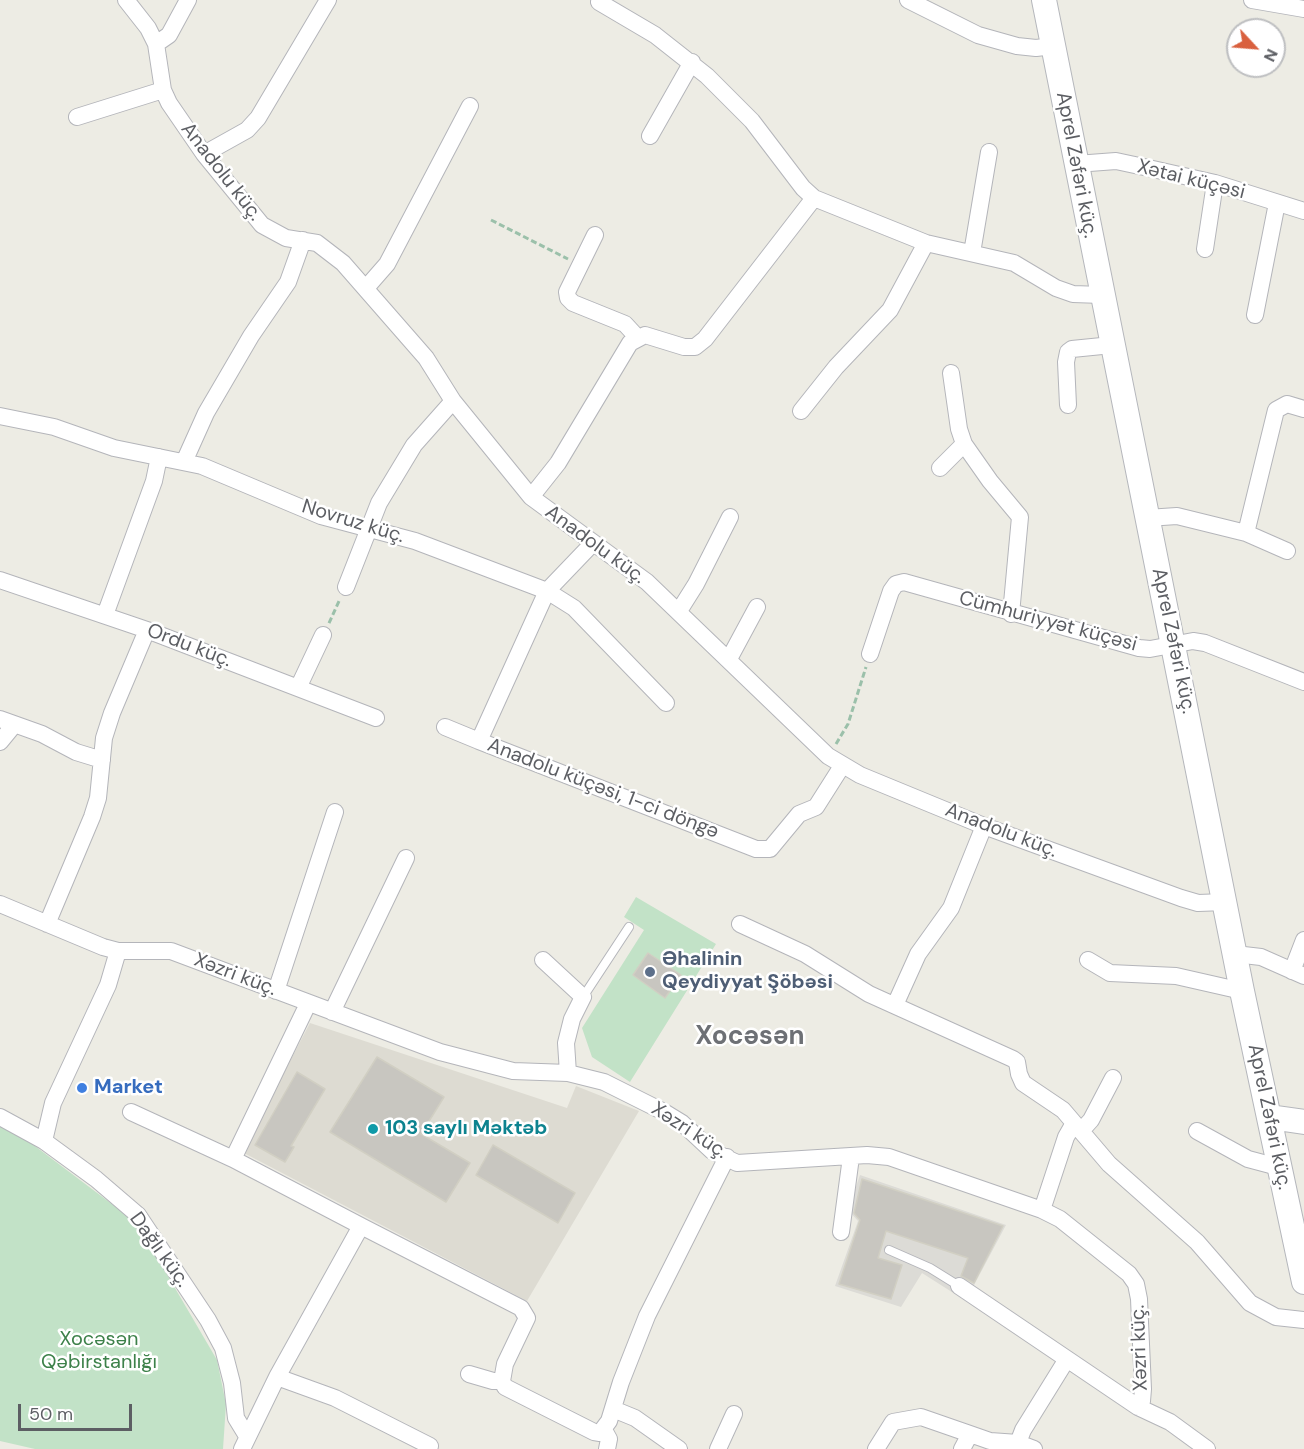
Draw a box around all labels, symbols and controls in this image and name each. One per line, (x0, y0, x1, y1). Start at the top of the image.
north arrow (1226, 18, 1286, 78)
text: N (1259, 45, 1283, 65)
street label: Aprel Zəfəri küç. (1050, 90, 1102, 240)
street label: Anadolu küç. (175, 118, 267, 226)
street label: Xətai küçəsi (1134, 155, 1248, 205)
street label: Novruz küç. (299, 495, 407, 549)
street label: Anadolu küç. (540, 501, 650, 589)
street label: Aprel Zəfəri küç. (1146, 566, 1200, 716)
street label: Cümhuriyyət küçəsi (956, 587, 1140, 657)
street label: Ordu küç. (143, 619, 235, 673)
street label: Anadolu küçəsi, 1-ci döngə (484, 734, 722, 844)
street label: Anadolu küç. (942, 799, 1060, 863)
street label: Xəzri küç. (190, 948, 280, 1002)
place label: Əhalinin Qeydiyyat Şöbəsi (662, 948, 833, 995)
marker: Əhalinin Qeydiyyat Şöbəsi (643, 965, 657, 979)
district label: Xocəsən (695, 1021, 805, 1053)
street label: Aprel Zəfəri küç. (1242, 1042, 1296, 1192)
place label: Market (94, 1076, 163, 1100)
marker: Market (75, 1081, 89, 1095)
street label: Xəzri küç. (646, 1097, 732, 1165)
place label: 103 saylı Məktəb (385, 1117, 547, 1141)
marker: 103 saylı Məktəb (366, 1122, 380, 1136)
street label: Dağlı küç. (124, 1208, 194, 1292)
street label: Xəzri küç. (1126, 1304, 1154, 1392)
park label: Xocəsən Qəbirstanlığı (41, 1328, 157, 1375)
scale bar (21, 1392, 135, 1430)
text: 50 m (29, 1402, 73, 1426)

